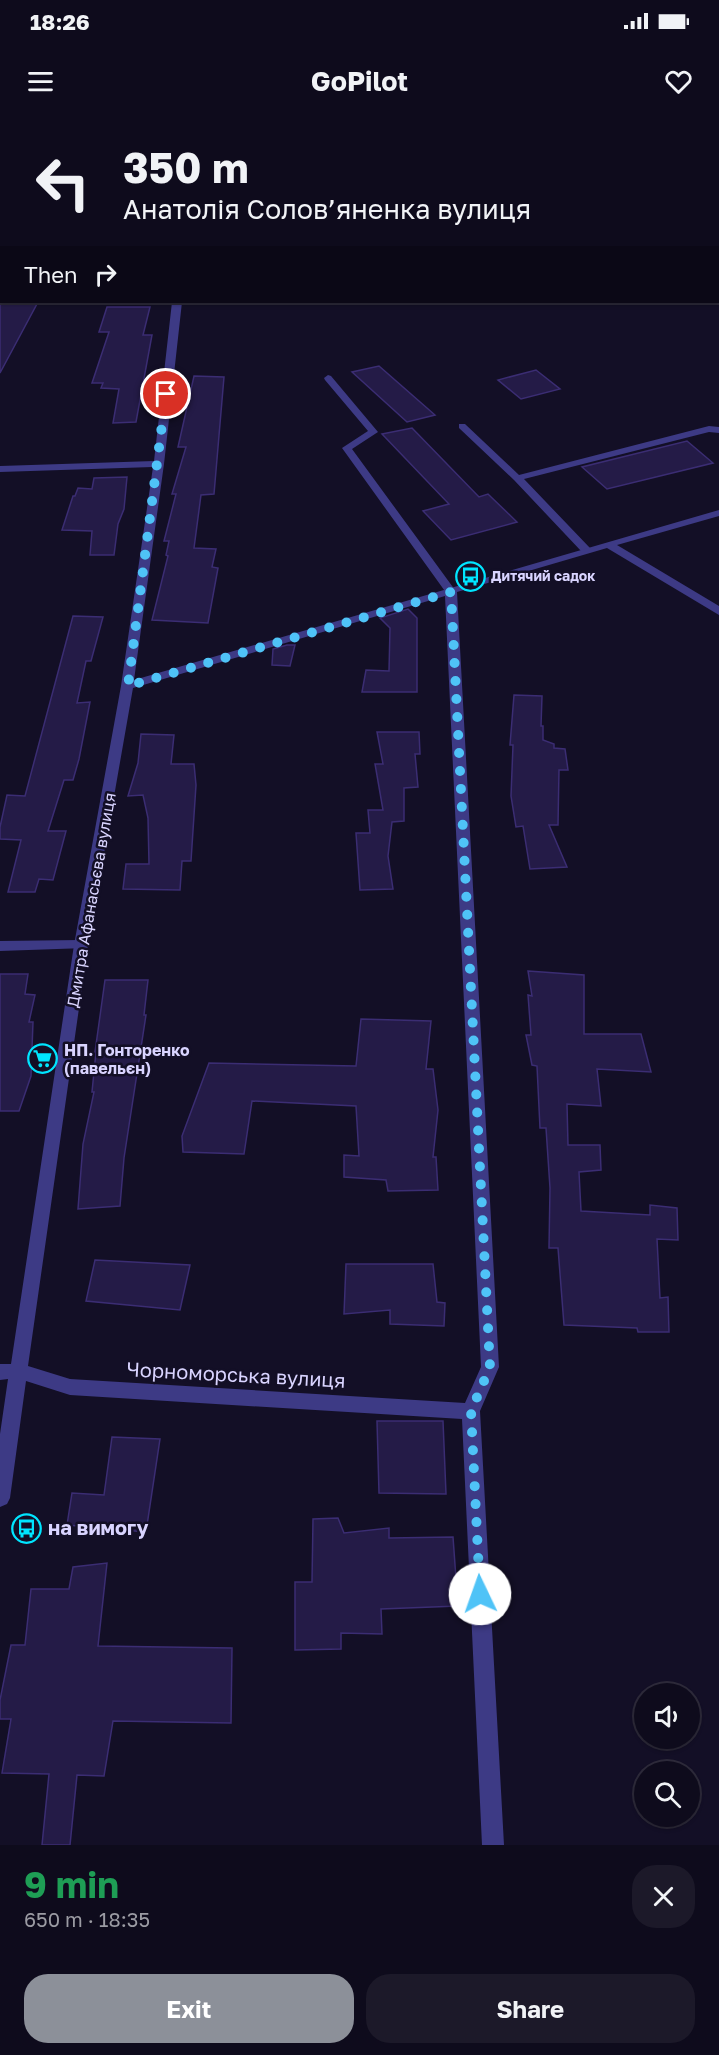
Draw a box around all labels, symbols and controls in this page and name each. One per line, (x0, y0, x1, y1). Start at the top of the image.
text: 18:26 (30, 8, 90, 35)
icon: menu (24, 65, 57, 98)
text: GoPilot (311, 65, 408, 97)
icon: heart (662, 65, 695, 98)
text: 350 m (123, 142, 249, 192)
icon: left (24, 144, 102, 222)
text: Анатолія Солов’яненка вулиця (123, 193, 531, 225)
icon: right (89, 258, 122, 291)
text: Then (24, 261, 77, 288)
pin (140, 368, 191, 419)
icon: arrive (149, 377, 182, 410)
bus stop icon: Дитячий садок (454, 560, 486, 592)
place label: Дитячий садок (491, 567, 595, 584)
street label: Дмитра Афанасьєва вулиця (62, 791, 120, 1009)
place label: НП. Гонторенко (павельєн) (64, 1040, 190, 1078)
supermarket icon: НП. Гонторенко (павельєн) (27, 1043, 59, 1075)
street label: Чорноморська вулиця (126, 1356, 346, 1392)
bus stop icon: на вимогу (11, 1512, 43, 1544)
place label: на вимогу (48, 1515, 149, 1539)
position arrow (448, 1562, 512, 1626)
map controls (634, 1683, 700, 1827)
button: sound (634, 1683, 700, 1749)
button: search (634, 1761, 700, 1827)
text: 9 min (24, 1863, 119, 1906)
button: close (632, 1865, 695, 1928)
text: 650 m · 18:35 (24, 1907, 150, 1931)
button: Exit (24, 1974, 354, 2043)
button: Share (366, 1974, 695, 2043)

